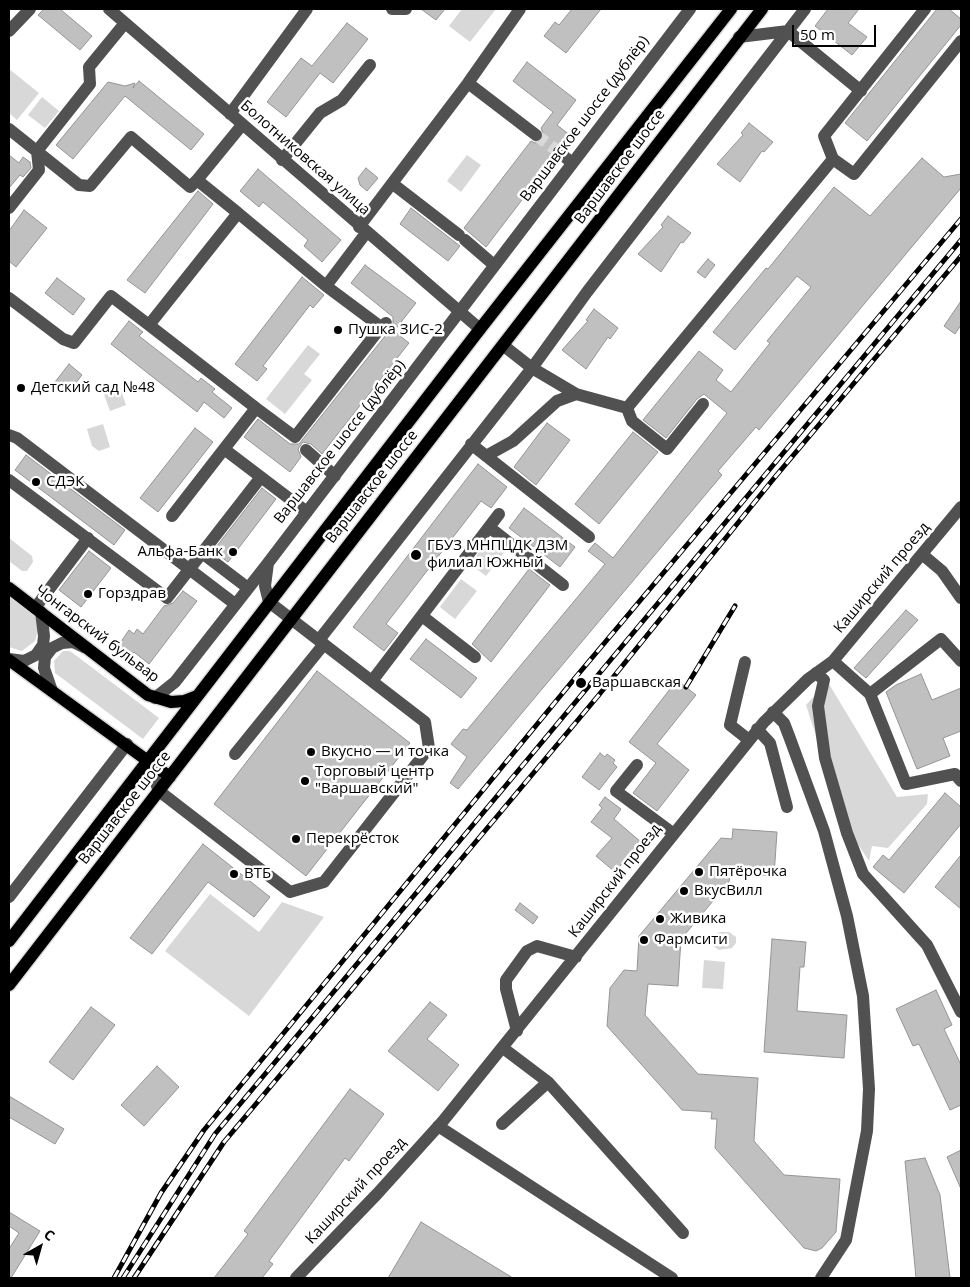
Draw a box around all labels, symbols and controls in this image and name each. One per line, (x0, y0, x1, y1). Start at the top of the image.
scale bar (795, 15, 879, 47)
text: 50 m (800, 24, 835, 44)
street label: Варшавское шоссе (дублёр) (517, 33, 653, 205)
street label: Болотниковская улица (236, 97, 374, 219)
street label: Варшавское шоссе (571, 106, 669, 228)
place label: Пушка ЗИС-2 (348, 321, 443, 339)
marker: Пушка ЗИС-2 (332, 324, 344, 336)
street label: Варшавское шоссе (дублёр) (270, 357, 410, 527)
place label: Детский сад №48 (31, 379, 155, 397)
marker: Детский сад №48 (15, 382, 27, 394)
street label: Варшавское шоссе (322, 427, 422, 547)
place label: СДЭК (46, 473, 84, 491)
marker: СДЭК (30, 476, 42, 488)
street label: Каширский проезд (830, 519, 934, 637)
place label: ГБУЗ МНПЦДК ДЗМ филиал Южный (427, 537, 568, 572)
place label: Альфа-Банк (137, 543, 223, 561)
marker: Альфа-Банк (227, 546, 239, 558)
marker: ГБУЗ МНПЦДК ДЗМ филиал Южный (409, 548, 423, 562)
street label: Чонгарский бульвар (31, 581, 163, 687)
place label: Горздрав (98, 585, 166, 603)
marker: Горздрав (82, 588, 94, 600)
place label: Варшавская (592, 674, 681, 692)
marker: Варшавская (574, 676, 588, 690)
place label: Вкусно — и точка (321, 743, 449, 761)
marker: Вкусно — и точка (305, 746, 317, 758)
street label: Варшавское шоссе (75, 748, 175, 868)
place label: Торговый центр "Варшавский" (315, 763, 434, 798)
marker: Торговый центр "Варшавский" (299, 775, 311, 787)
street label: Каширский проезд (565, 821, 665, 941)
place label: Перекрёсток (306, 830, 399, 848)
marker: Перекрёсток (290, 833, 302, 845)
place label: Пятёрочка (709, 863, 787, 881)
place label: ВТБ (244, 865, 271, 883)
marker: Пятёрочка (693, 866, 705, 878)
marker: ВТБ (228, 868, 240, 880)
place label: ВкусВилл (694, 882, 763, 900)
marker: ВкусВилл (678, 885, 690, 897)
place label: Живика (670, 910, 726, 928)
marker: Живика (654, 913, 666, 925)
place label: Фармсити (654, 931, 728, 949)
marker: Фармсити (638, 934, 650, 946)
street label: Каширский проезд (302, 1134, 410, 1248)
north arrow (15, 1222, 65, 1272)
text: С (40, 1225, 59, 1245)

